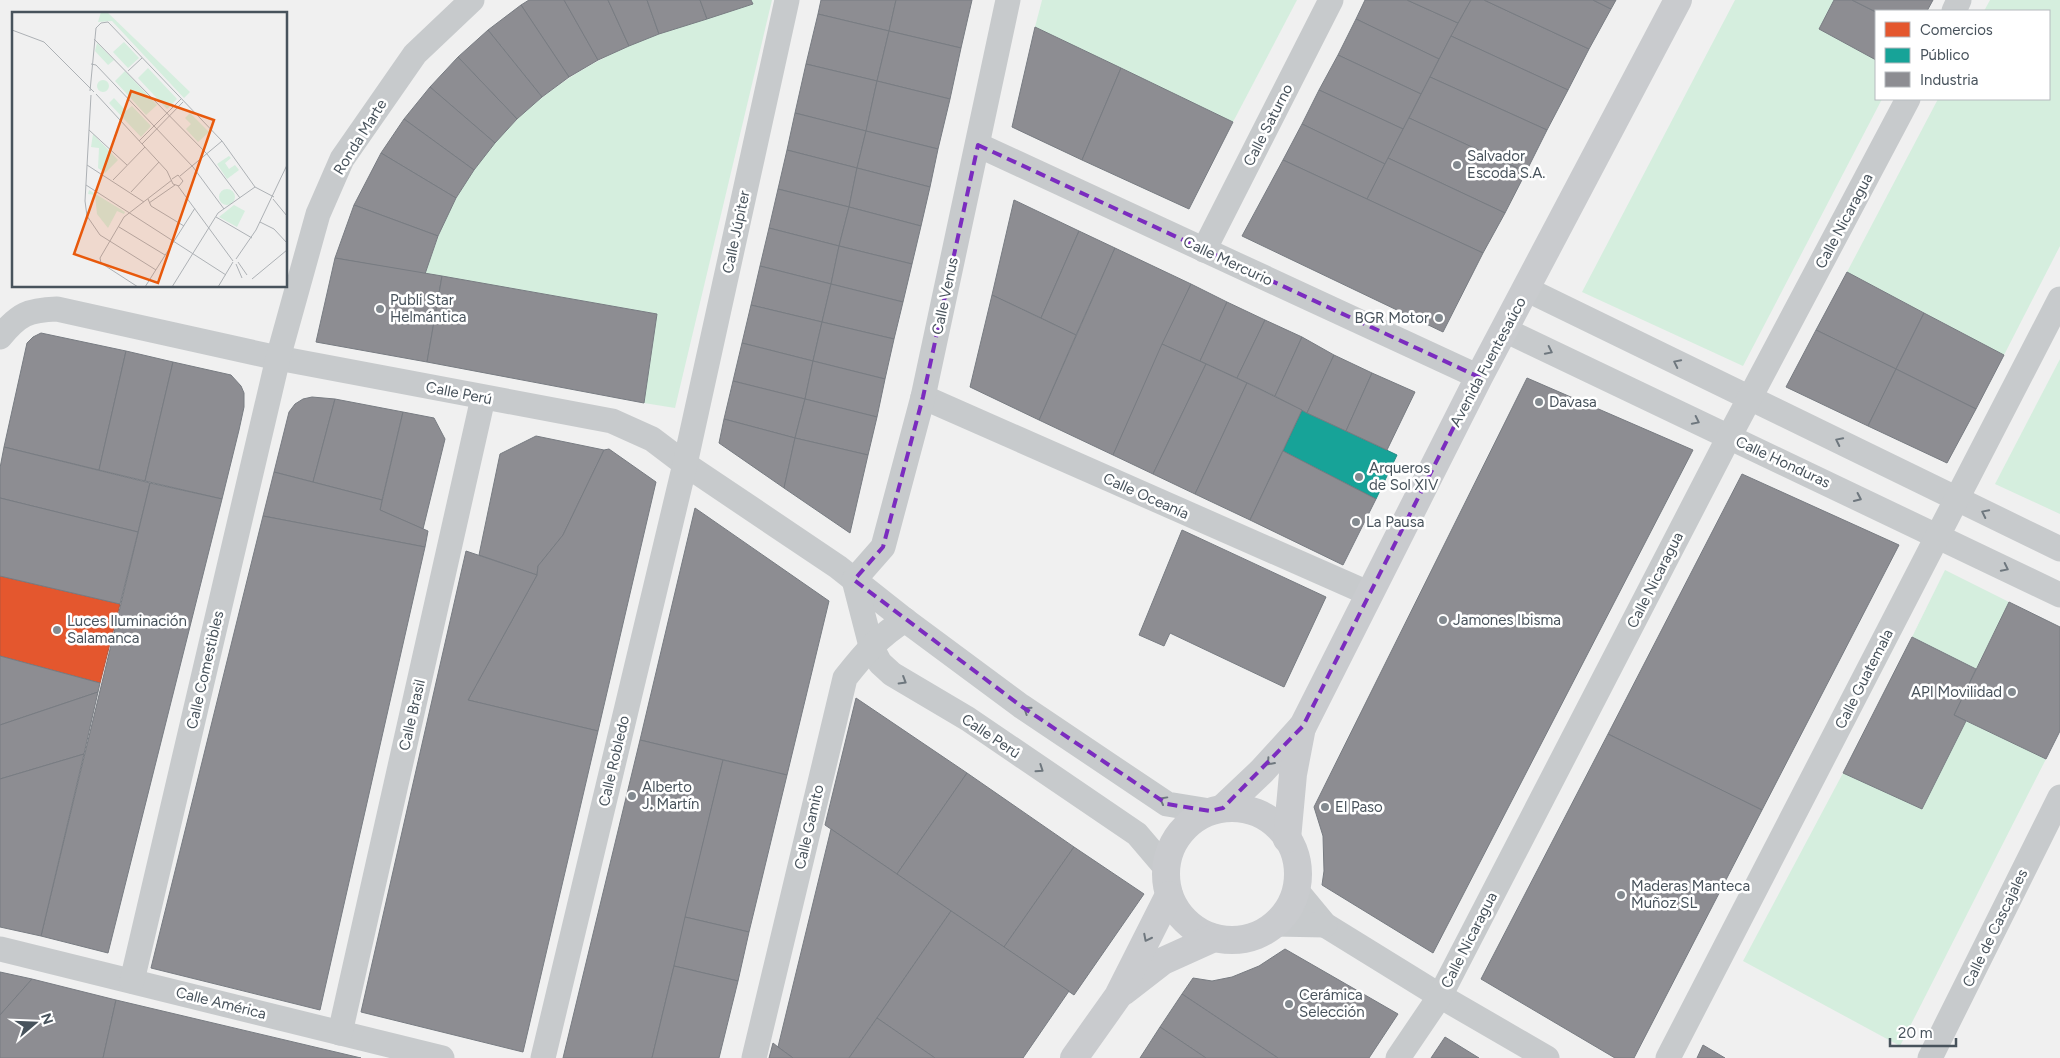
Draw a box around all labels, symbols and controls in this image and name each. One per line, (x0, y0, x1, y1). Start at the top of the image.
legend (1875, 10, 2050, 100)
inset map (12, 12, 288, 288)
text: Comercios (1920, 21, 1993, 39)
text: Público (1920, 46, 1970, 64)
text: Industria (1920, 71, 1978, 89)
street label: Calle Saturno (1240, 81, 1297, 169)
street label: Ronda Marte (330, 96, 390, 178)
place label: Salvador Escoda S.A. (1467, 147, 1545, 182)
marker: Salvador Escoda S.A. (1451, 159, 1463, 171)
street label: Calle Nicaragua (1811, 170, 1877, 272)
street label: Calle Júpiter (718, 189, 754, 275)
street label: Calle Mercurio (1180, 232, 1276, 290)
street label: Calle Venus (928, 256, 962, 336)
place label: Publi Star Helmántica (390, 291, 466, 326)
street label: Avenida Fuentesaúco (1446, 294, 1530, 430)
marker: Publi Star Helmántica (374, 303, 386, 315)
place label: BGR Motor (1355, 309, 1429, 327)
marker: BGR Motor (1433, 312, 1445, 324)
one-way arrow (1544, 344, 1553, 355)
one-way arrow (1673, 358, 1682, 369)
street label: Calle Perú (424, 378, 494, 408)
place label: Davasa (1549, 393, 1597, 411)
marker: Davasa (1533, 396, 1545, 408)
one-way arrow (1691, 415, 1700, 425)
street label: Calle Honduras (1733, 432, 1833, 492)
one-way arrow (1835, 438, 1844, 448)
place label: Arqueros de Sol XIV (1369, 459, 1439, 494)
street label: Calle Oceanía (1100, 469, 1192, 523)
marker: Arqueros de Sol XIV (1353, 471, 1365, 483)
one-way arrow (1853, 492, 1862, 503)
one-way arrow (1981, 508, 1990, 519)
place label: La Pausa (1366, 513, 1424, 531)
marker: La Pausa (1350, 516, 1362, 528)
street label: Calle Nicaragua (1623, 529, 1687, 631)
one-way arrow (2000, 562, 2009, 573)
street label: Calle Comestibles (183, 609, 227, 731)
place label: Jamones Ibisma (1453, 611, 1561, 629)
place label: Luces Iluminación Salamanca (67, 612, 187, 647)
marker: Jamones Ibisma (1437, 614, 1449, 626)
marker: Luces Iluminación Salamanca (51, 624, 63, 636)
street label: Calle Guatemala (1831, 626, 1897, 732)
one-way arrow (898, 674, 907, 684)
street label: Calle Brasil (395, 678, 429, 752)
place label: API Movilidad (1911, 683, 2002, 701)
marker: API Movilidad (2006, 686, 2018, 698)
one-way arrow (1024, 707, 1033, 717)
street label: Calle Perú (958, 710, 1024, 762)
street label: Calle Robledo (595, 713, 633, 808)
one-way arrow (1267, 757, 1276, 766)
one-way arrow (1034, 763, 1044, 772)
place label: Alberto J. Martín (642, 778, 699, 813)
street label: Calle Gamito (790, 783, 828, 871)
marker: Alberto J. Martín (626, 790, 638, 802)
one-way arrow (1159, 796, 1168, 806)
place label: El Paso (1335, 798, 1383, 816)
marker: El Paso (1319, 801, 1331, 813)
street label: Calle de Cascajales (1959, 866, 2031, 990)
place label: Maderas Manteca Muñoz SL (1631, 877, 1750, 912)
street label: Calle Nicaragua (1437, 889, 1501, 991)
marker: Maderas Manteca Muñoz SL (1615, 889, 1627, 901)
one-way arrow (1143, 933, 1153, 942)
street label: Calle América (174, 983, 268, 1023)
place label: Cerámica Selección (1299, 986, 1365, 1021)
north arrow (10, 998, 60, 1048)
marker: Cerámica Selección (1283, 998, 1295, 1010)
text: N (37, 1011, 57, 1027)
scale bar (1890, 1016, 1956, 1048)
text: 20 m (1898, 1024, 1932, 1042)

